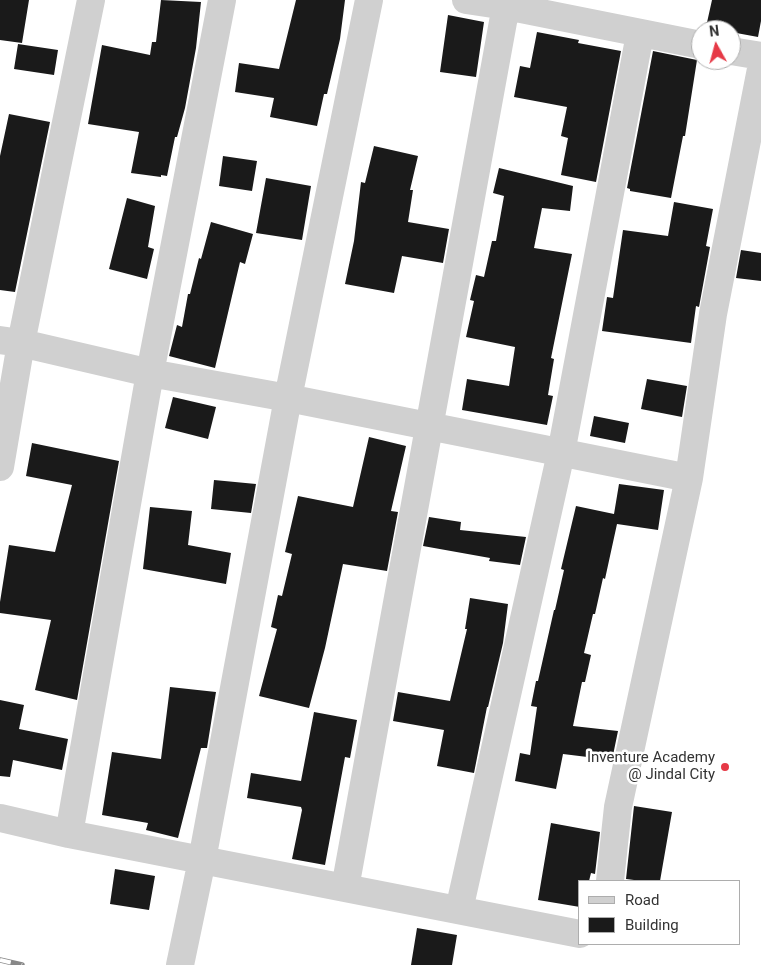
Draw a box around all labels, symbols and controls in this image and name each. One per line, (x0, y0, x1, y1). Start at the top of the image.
north arrow (691, 20, 741, 70)
text: N (708, 23, 720, 40)
place label: Inventure Academy @ Jindal City (587, 749, 715, 784)
marker: Inventure Academy @ Jindal City (719, 761, 731, 773)
legend (578, 880, 741, 945)
text: Road (625, 891, 659, 909)
text: Building (625, 916, 679, 934)

